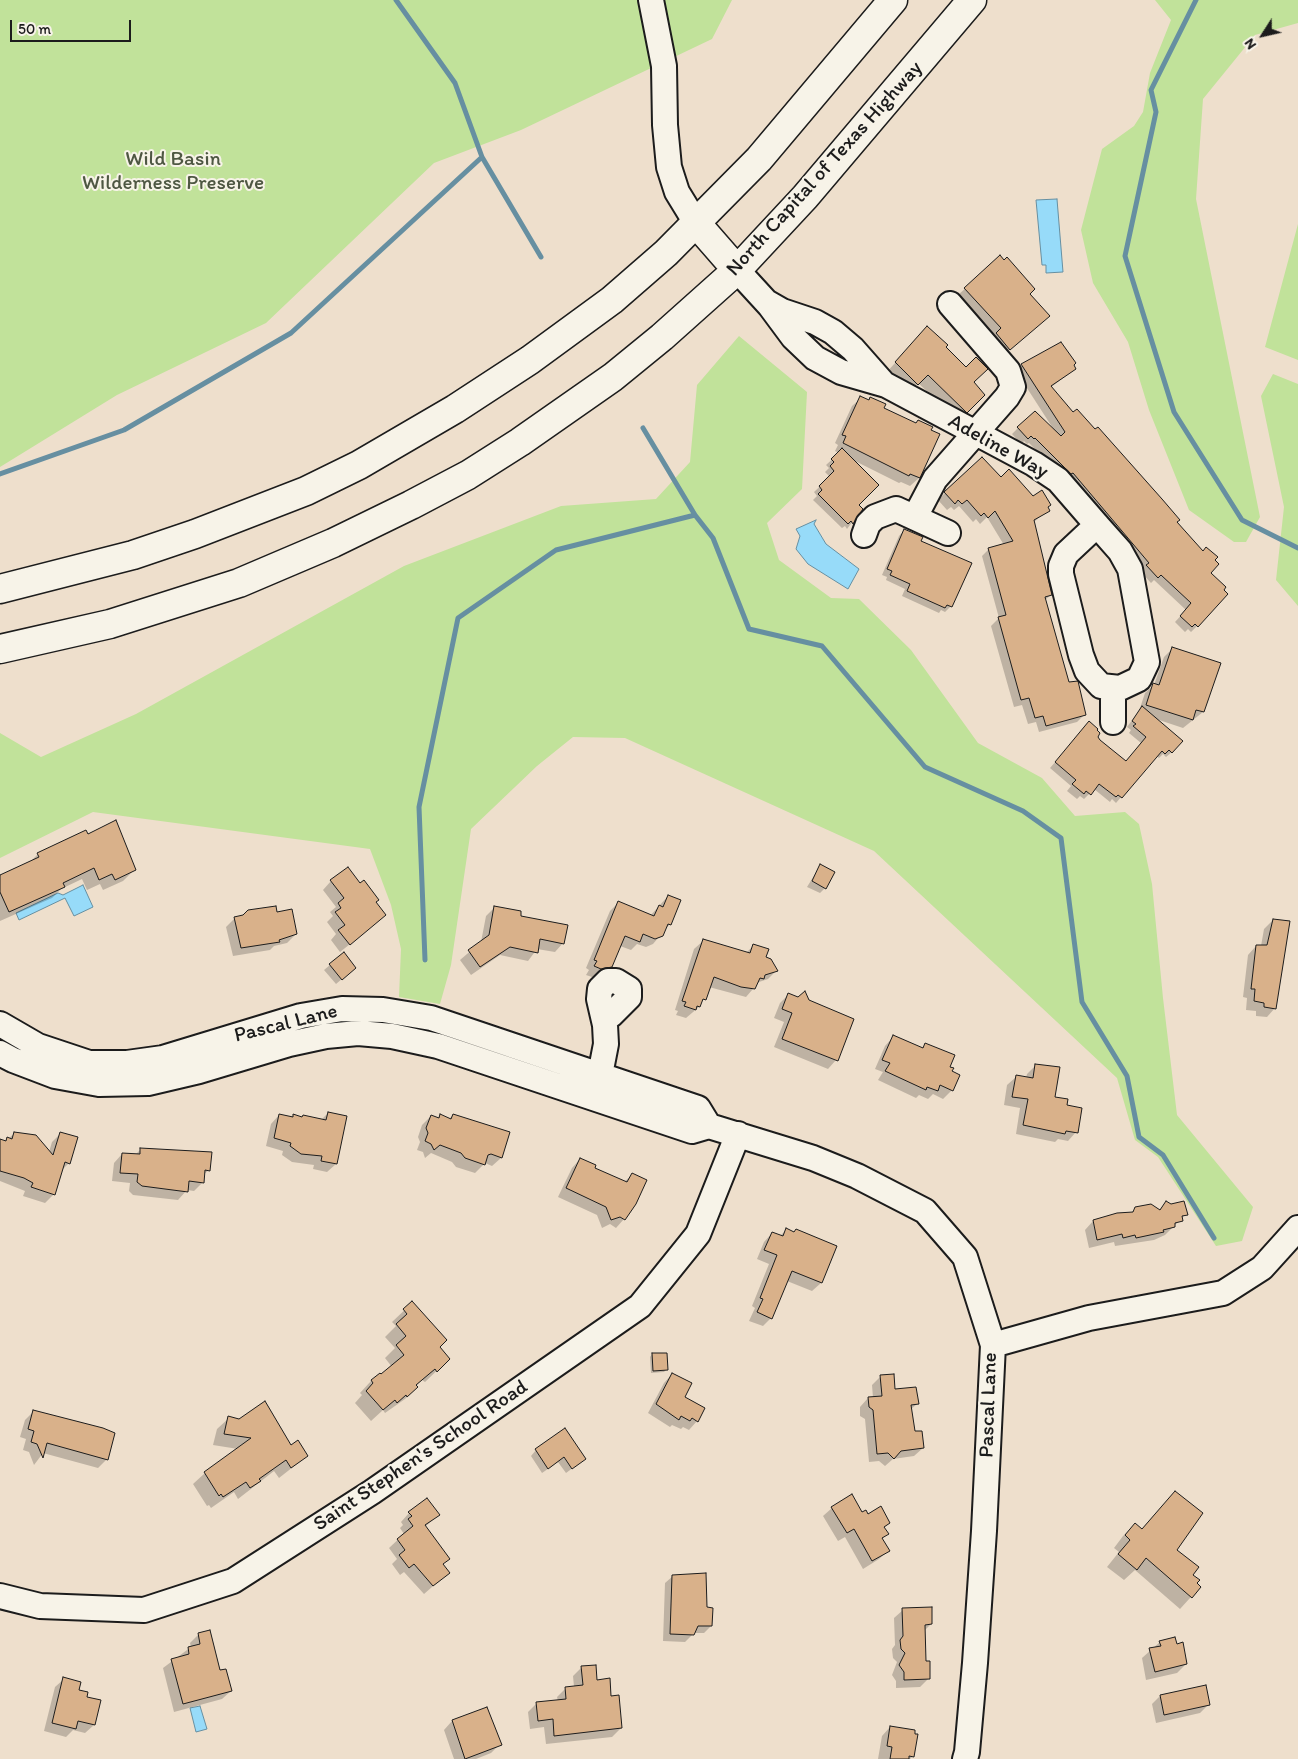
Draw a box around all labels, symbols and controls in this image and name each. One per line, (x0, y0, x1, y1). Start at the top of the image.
scale bar (12, 10, 134, 42)
north arrow (1238, 10, 1288, 60)
text: 50 m (18, 20, 51, 38)
text: N (1241, 35, 1260, 53)
street label: North Capital of Texas Highway (722, 56, 928, 282)
park label: Wild Basin Wilderness Preserve (82, 147, 264, 197)
street label: Adeline Way (943, 409, 1053, 485)
street label: Pascal Lane (232, 999, 340, 1049)
street label: Pascal Lane (975, 1352, 1003, 1458)
street label: Saint Stephen's School Road (309, 1375, 533, 1537)

